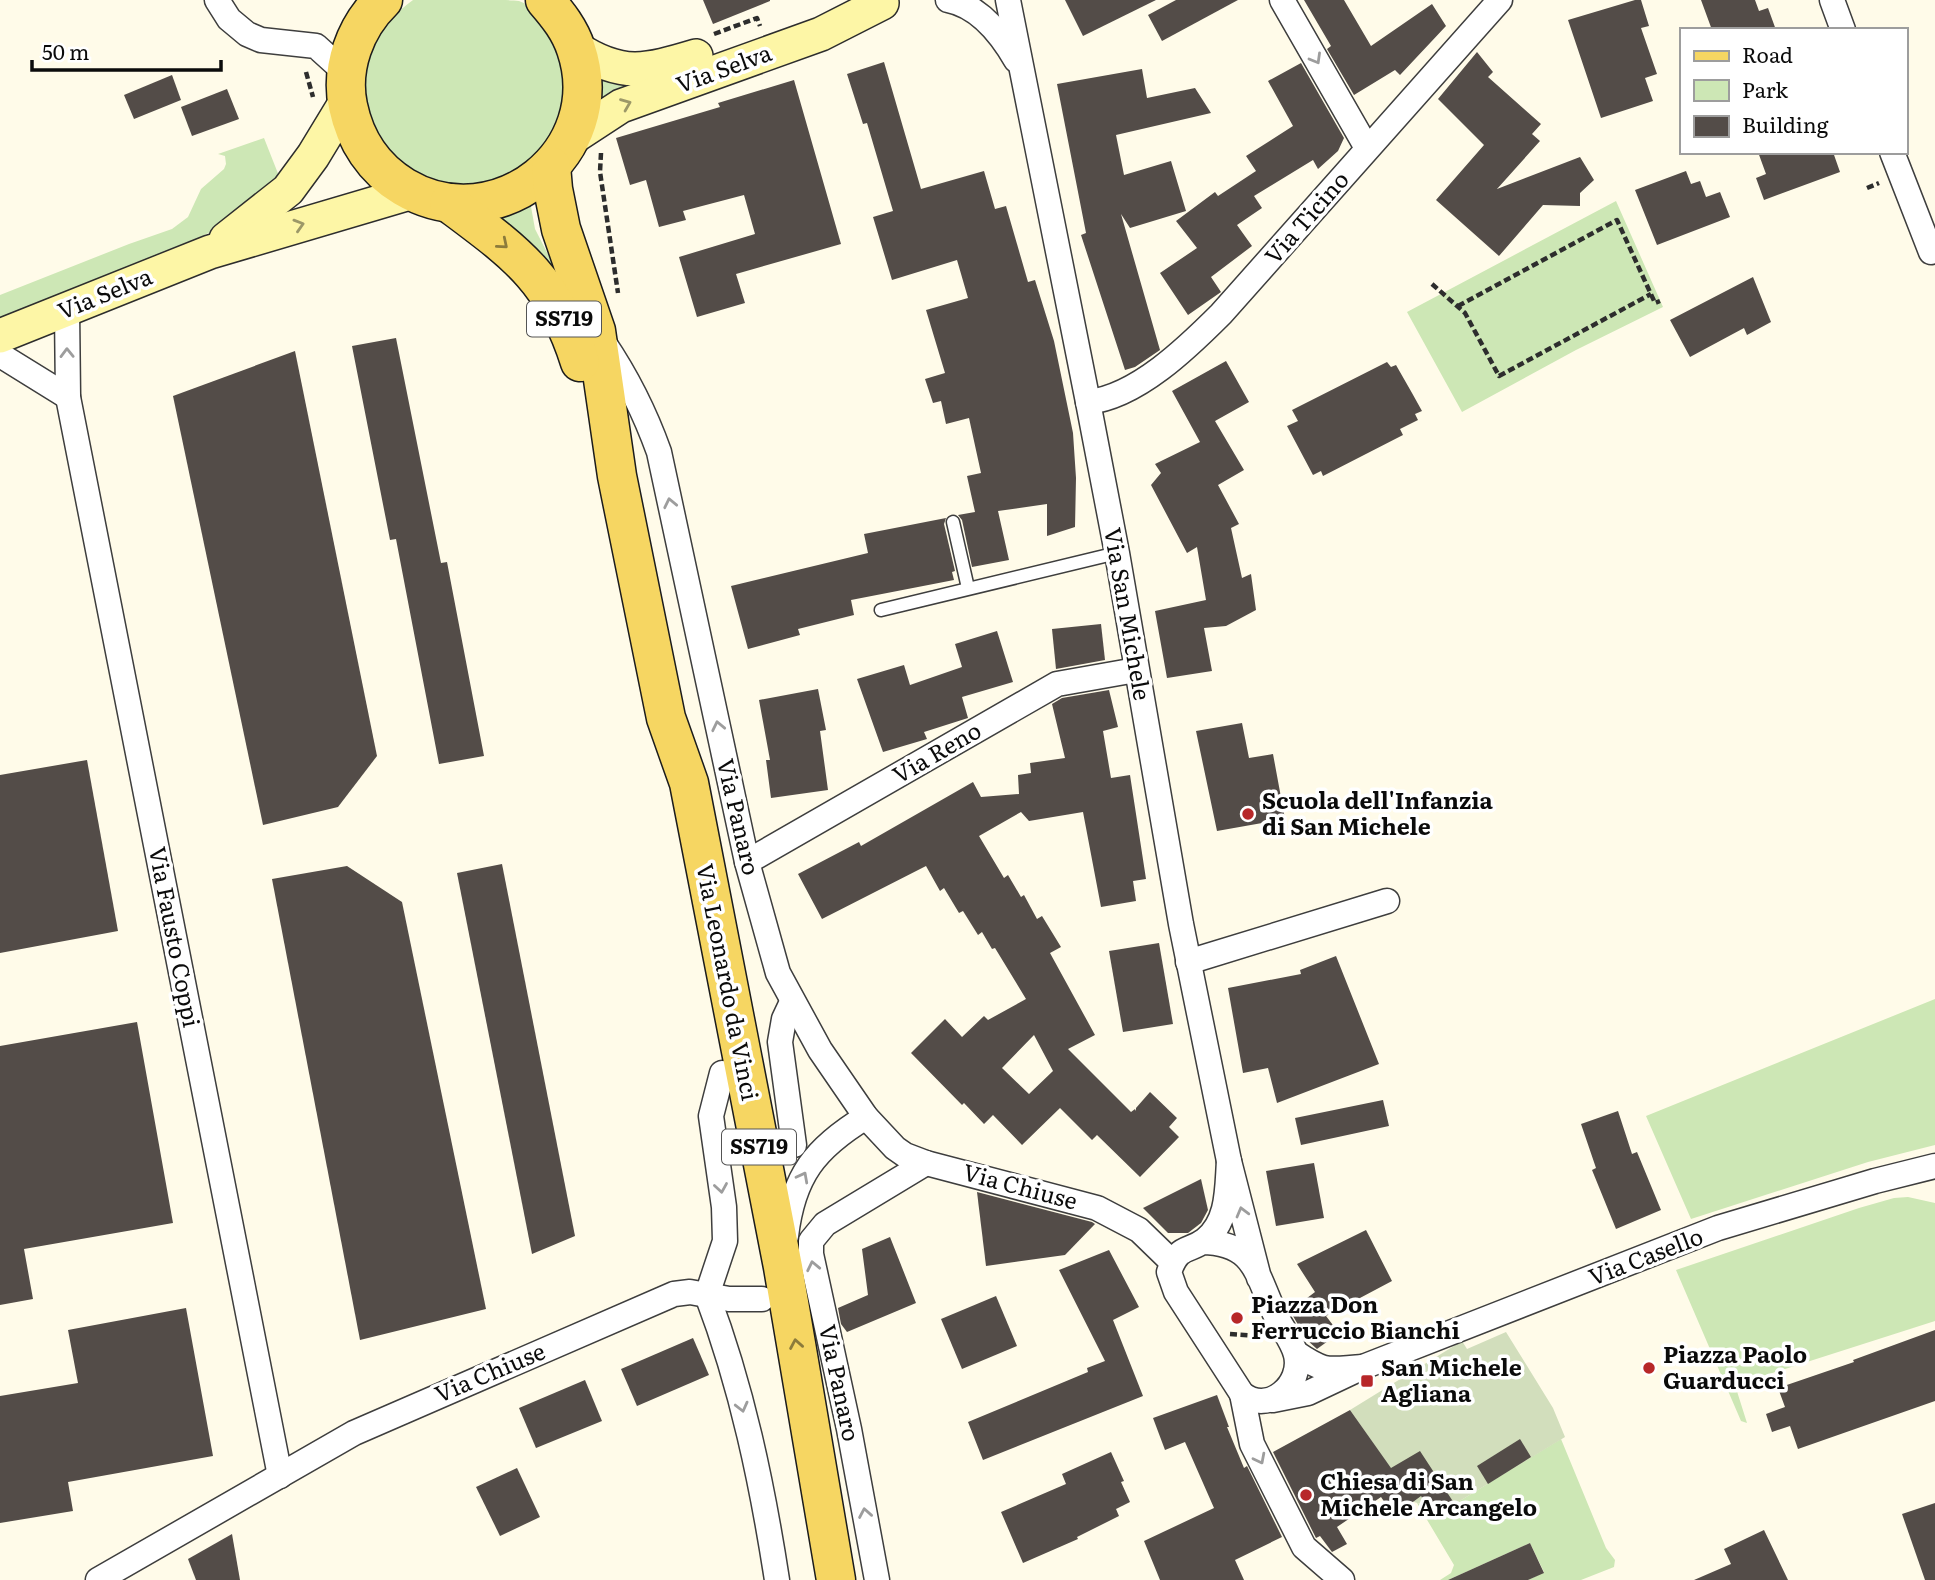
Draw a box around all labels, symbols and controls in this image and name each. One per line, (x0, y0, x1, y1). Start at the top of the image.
scale bar (32, 28, 220, 72)
legend (1680, 28, 1907, 154)
street label: Via Selva (671, 34, 776, 100)
text: 50 m (42, 35, 89, 66)
text: Road (1742, 38, 1793, 69)
one-way arrow (1308, 52, 1321, 65)
text: Park (1742, 73, 1788, 104)
one-way arrow (619, 98, 632, 112)
text: Building (1742, 108, 1829, 139)
street label: Via Ticino (1255, 163, 1356, 271)
one-way arrow (293, 218, 305, 233)
one-way arrow (495, 236, 508, 248)
street label: Via Selva (52, 258, 157, 327)
road number: SS719 (527, 302, 601, 336)
one-way arrow (59, 347, 75, 358)
one-way arrow (664, 497, 678, 509)
street label: Via San Michele (1097, 525, 1161, 703)
street label: Via Reno (885, 712, 987, 790)
one-way arrow (711, 720, 726, 732)
street label: Via Panaro (710, 755, 770, 878)
place label: Scuola dell'Infanzia di San Michele (1262, 782, 1494, 842)
marker: Scuola dell'Infanzia di San Michele (1240, 806, 1256, 822)
street label: Via Fausto Coppi (142, 843, 210, 1030)
street label: Via Leonardo da Vinci (689, 860, 769, 1103)
road number: SS719 (722, 1130, 796, 1164)
street label: Via Chiuse (960, 1154, 1081, 1217)
one-way arrow (795, 1172, 808, 1184)
one-way arrow (713, 1182, 728, 1194)
one-way arrow (1236, 1206, 1250, 1218)
street label: Via Casello (1583, 1218, 1707, 1293)
one-way arrow (807, 1260, 822, 1272)
place label: Piazza Don Ferruccio Bianchi (1251, 1286, 1460, 1346)
marker: Piazza Don Ferruccio Bianchi (1229, 1310, 1245, 1326)
street label: Via Panaro (812, 1321, 870, 1444)
street label: Via Chiuse (429, 1333, 550, 1410)
place label: Piazza Paolo Guarducci (1663, 1336, 1807, 1396)
one-way arrow (789, 1338, 804, 1350)
place label: San Michele Agliana (1381, 1349, 1522, 1409)
marker: Piazza Paolo Guarducci (1641, 1360, 1657, 1376)
marker: San Michele Agliana (1359, 1373, 1375, 1389)
one-way arrow (734, 1401, 748, 1413)
one-way arrow (1252, 1452, 1265, 1465)
place label: Chiesa di San Michele Arcangelo (1320, 1463, 1537, 1523)
marker: Chiesa di San Michele Arcangelo (1298, 1487, 1314, 1503)
one-way arrow (858, 1507, 873, 1519)

